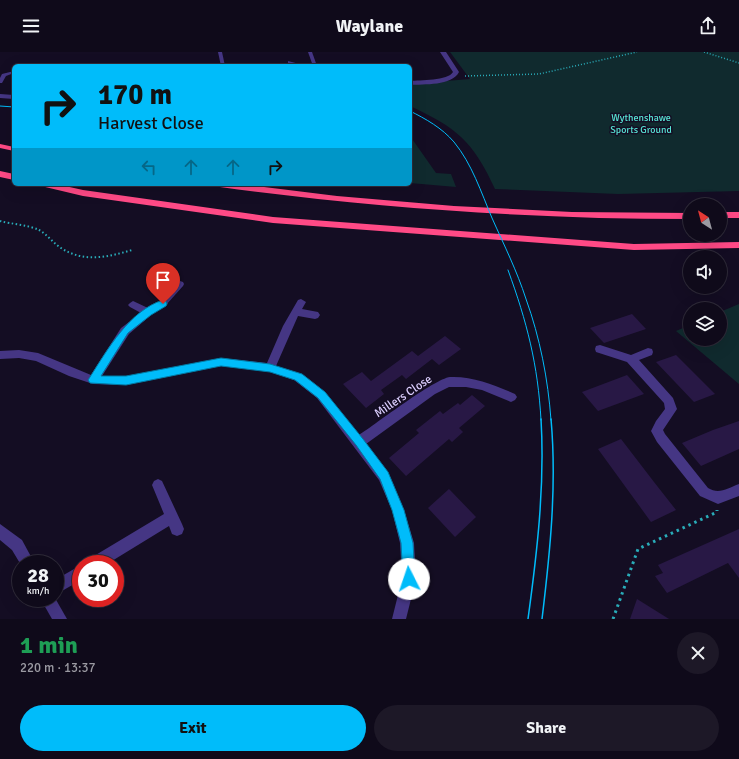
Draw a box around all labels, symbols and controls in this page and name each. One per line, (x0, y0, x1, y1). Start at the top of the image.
icon: menu (20, 15, 42, 37)
text: Waylane (336, 15, 403, 37)
icon: share (697, 15, 719, 37)
text: 170 m (98, 78, 172, 112)
icon: right (32, 80, 84, 132)
text: Harvest Close (98, 112, 204, 134)
park label: Wythenshawe Sports Ground (610, 112, 672, 136)
icon: left (138, 156, 160, 178)
icon: ahead (180, 156, 202, 178)
icon: ahead (222, 156, 244, 178)
icon: right (264, 156, 286, 178)
north arrow (683, 198, 727, 242)
map controls (683, 198, 727, 346)
button: sound (683, 250, 727, 294)
pin (146, 263, 180, 304)
icon: arrive (152, 269, 174, 291)
button: layers (683, 302, 727, 346)
street label: Millers Close (372, 372, 435, 421)
speed limit sign: 30 (72, 555, 124, 607)
position arrow (388, 558, 430, 600)
text: 28 (27, 563, 49, 588)
text: km/h (27, 585, 49, 597)
text: 1 min (20, 630, 78, 660)
button: close (677, 632, 719, 674)
text: 220 m · 13:37 (20, 660, 96, 676)
button: Exit (20, 705, 366, 751)
button: Share (374, 705, 719, 751)

